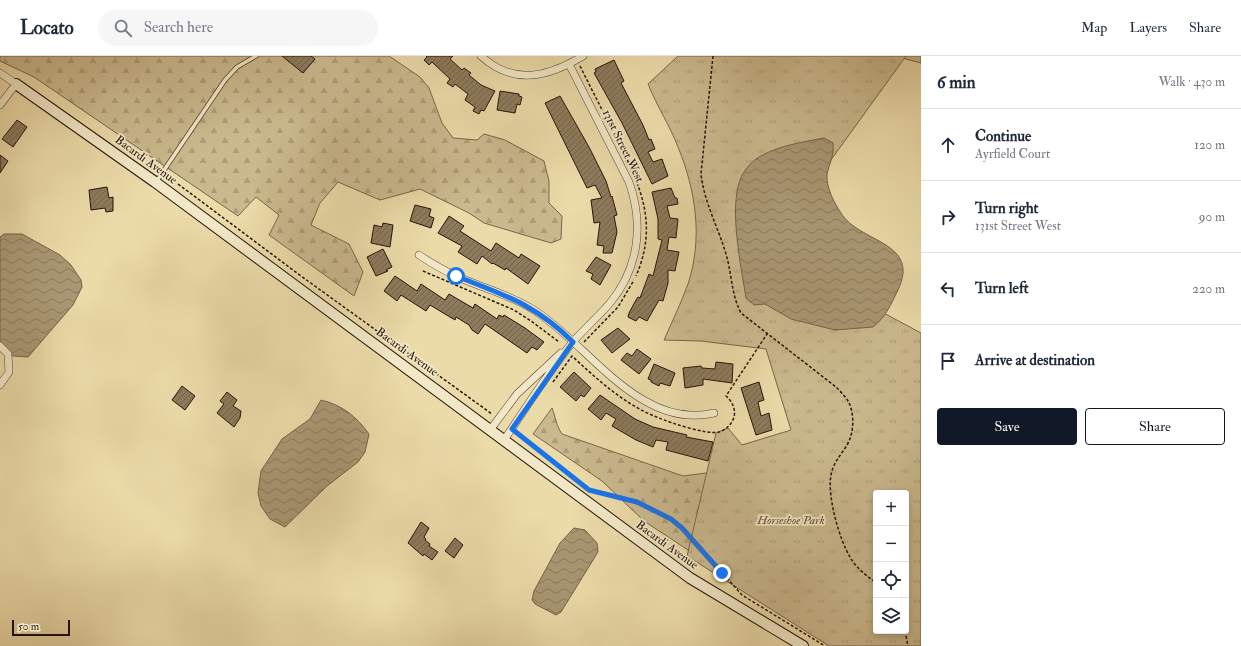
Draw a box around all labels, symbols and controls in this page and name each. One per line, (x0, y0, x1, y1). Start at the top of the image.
search box (98, 10, 378, 46)
text: Locato (20, 16, 74, 40)
icon: search (112, 17, 134, 39)
text: Search here (144, 18, 213, 37)
text: Map (1081, 19, 1107, 36)
text: Layers (1129, 19, 1167, 36)
text: Share (1189, 19, 1221, 36)
text: 6 min (937, 72, 976, 93)
text: Walk · 430 m (1159, 74, 1225, 90)
street label: 131st Street West (599, 107, 647, 185)
text: Continue (975, 127, 1031, 146)
street label: Bacardi Avenue (112, 132, 180, 188)
icon: ahead (937, 134, 959, 156)
text: 120 m (1194, 137, 1225, 153)
text: Ayrfield Court (975, 146, 1050, 162)
text: Turn right (975, 199, 1038, 218)
icon: right (937, 206, 959, 228)
text: 90 m (1199, 209, 1225, 225)
text: 131st Street West (975, 218, 1061, 234)
route start (447, 267, 465, 285)
icon: left (937, 278, 959, 300)
text: Turn left (975, 279, 1029, 298)
text: 220 m (1192, 281, 1225, 297)
street label: Bacardi Avenue (373, 324, 441, 380)
icon: arrive (937, 350, 959, 372)
text: Arrive at destination (975, 351, 1095, 370)
button: Save (937, 408, 1077, 445)
button: Share (1085, 408, 1225, 445)
map controls (873, 490, 909, 634)
button: + (873, 490, 909, 526)
park label: Horseshoe Park (756, 513, 825, 528)
street label: Bacardi Avenue (633, 517, 701, 573)
button: − (873, 526, 909, 562)
button: locate (873, 562, 909, 598)
route end (713, 564, 731, 582)
button: layers (873, 598, 909, 634)
scale bar (12, 618, 70, 637)
text: 50 m (18, 620, 39, 633)

